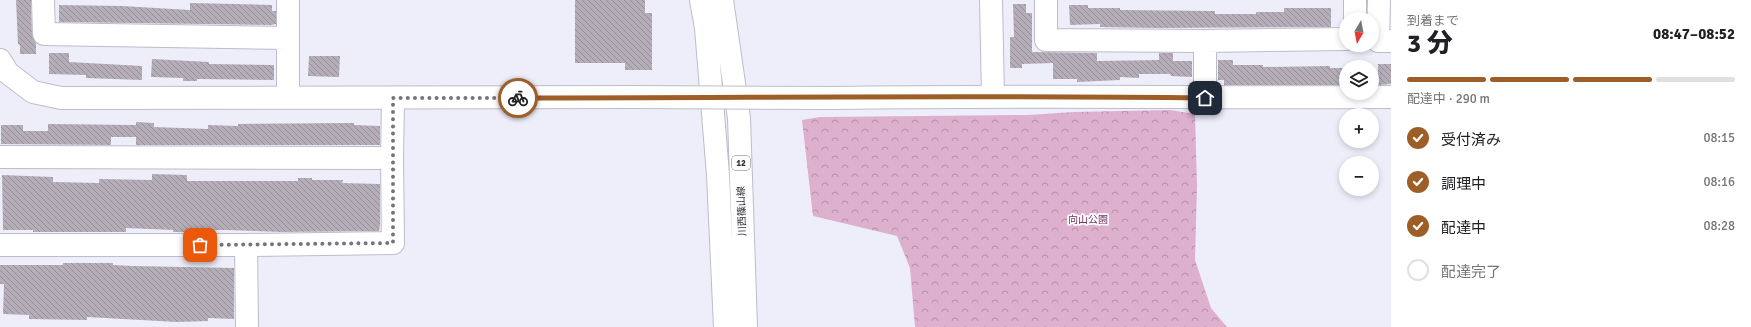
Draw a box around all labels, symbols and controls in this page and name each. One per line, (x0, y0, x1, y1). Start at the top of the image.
north arrow (1339, 12, 1379, 52)
map controls (1339, 12, 1379, 196)
text: 到着まで (1407, 13, 1459, 29)
text: 08:47–08:52 (1653, 25, 1735, 43)
text: 3 分 (1407, 28, 1453, 60)
button: layers (1339, 60, 1379, 100)
courier (498, 78, 538, 118)
pin (1188, 81, 1222, 115)
icon: bike (507, 87, 529, 109)
icon: home (1194, 87, 1216, 109)
text: 配達中 · 290 m (1407, 91, 1490, 107)
button: + (1339, 108, 1379, 148)
icon: check (1407, 127, 1429, 149)
text: 08:15 (1703, 130, 1735, 146)
text: 受付済み (1441, 131, 1501, 149)
road number: 12 (732, 156, 750, 170)
button: − (1339, 156, 1379, 196)
icon: check (1407, 171, 1429, 193)
text: 08:16 (1703, 174, 1735, 190)
text: 調理中 (1441, 175, 1486, 193)
street label: 川西篠山線 (735, 186, 749, 236)
park label: 向山公園 (1068, 214, 1108, 226)
icon: check (1407, 215, 1429, 237)
text: 08:28 (1703, 218, 1735, 234)
text: 配達中 (1441, 219, 1486, 237)
pin (183, 228, 217, 262)
icon: bag (189, 234, 211, 256)
text: 配達完了 (1441, 263, 1501, 281)

